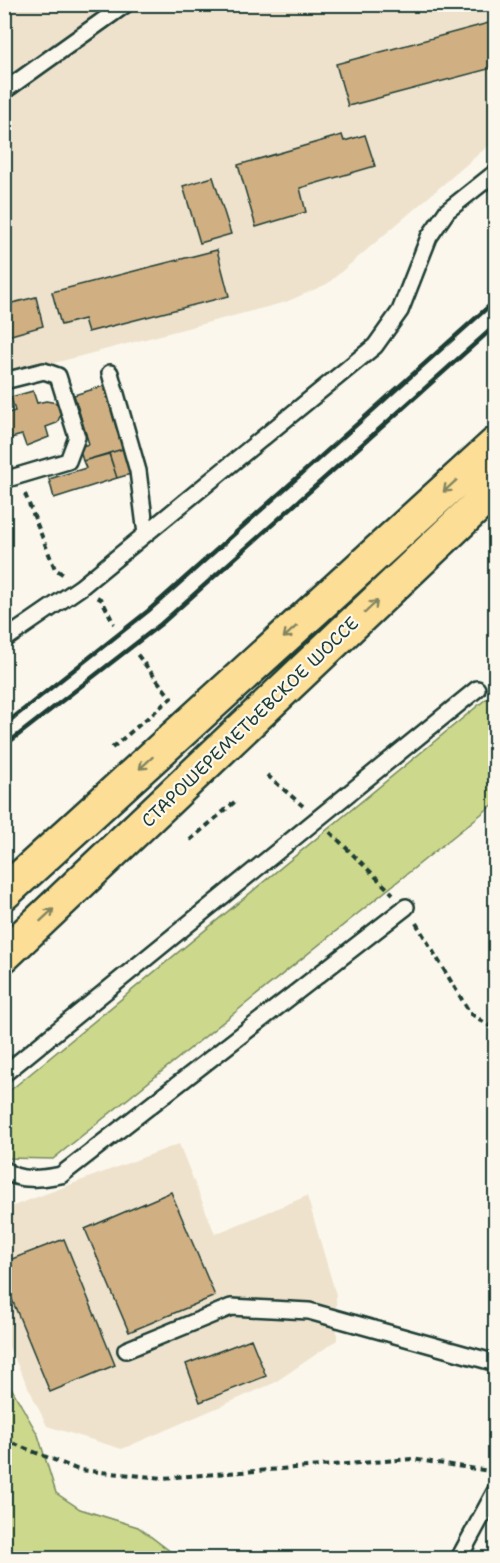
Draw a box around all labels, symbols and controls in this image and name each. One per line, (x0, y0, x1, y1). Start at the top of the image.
one-way arrow (442, 479, 457, 493)
one-way arrow (363, 599, 378, 614)
street label: СТАРОШЕРЕМЕТЬЕВСКОЕ ШОССЕ (136, 612, 364, 832)
one-way arrow (283, 625, 298, 639)
one-way arrow (139, 756, 154, 770)
one-way arrow (40, 908, 55, 923)

